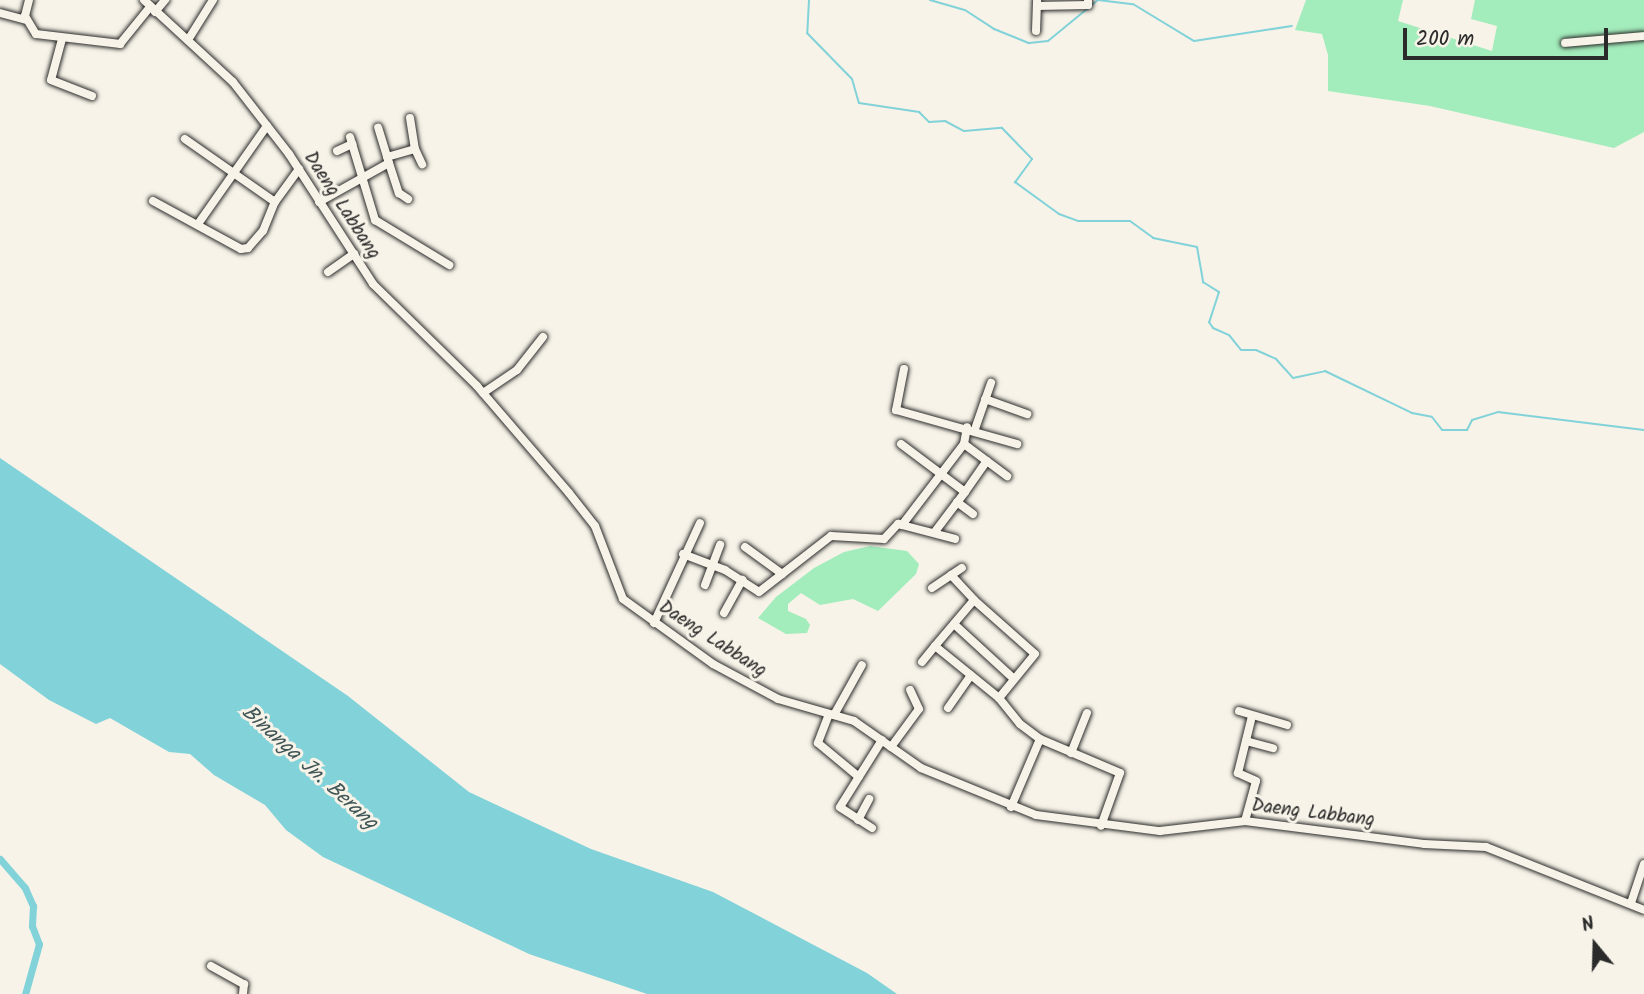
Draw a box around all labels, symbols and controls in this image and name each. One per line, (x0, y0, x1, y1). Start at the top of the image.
scale bar (1406, 14, 1611, 58)
text: 200 m (1416, 23, 1474, 56)
street label: Daeng Labbang (298, 148, 384, 264)
street label: Daeng Labbang (654, 597, 770, 683)
water label: Binanga Jn. Berang (236, 700, 382, 836)
street label: Daeng Labbang (1250, 795, 1376, 833)
text: N (1578, 909, 1599, 941)
north arrow (1560, 910, 1630, 980)

